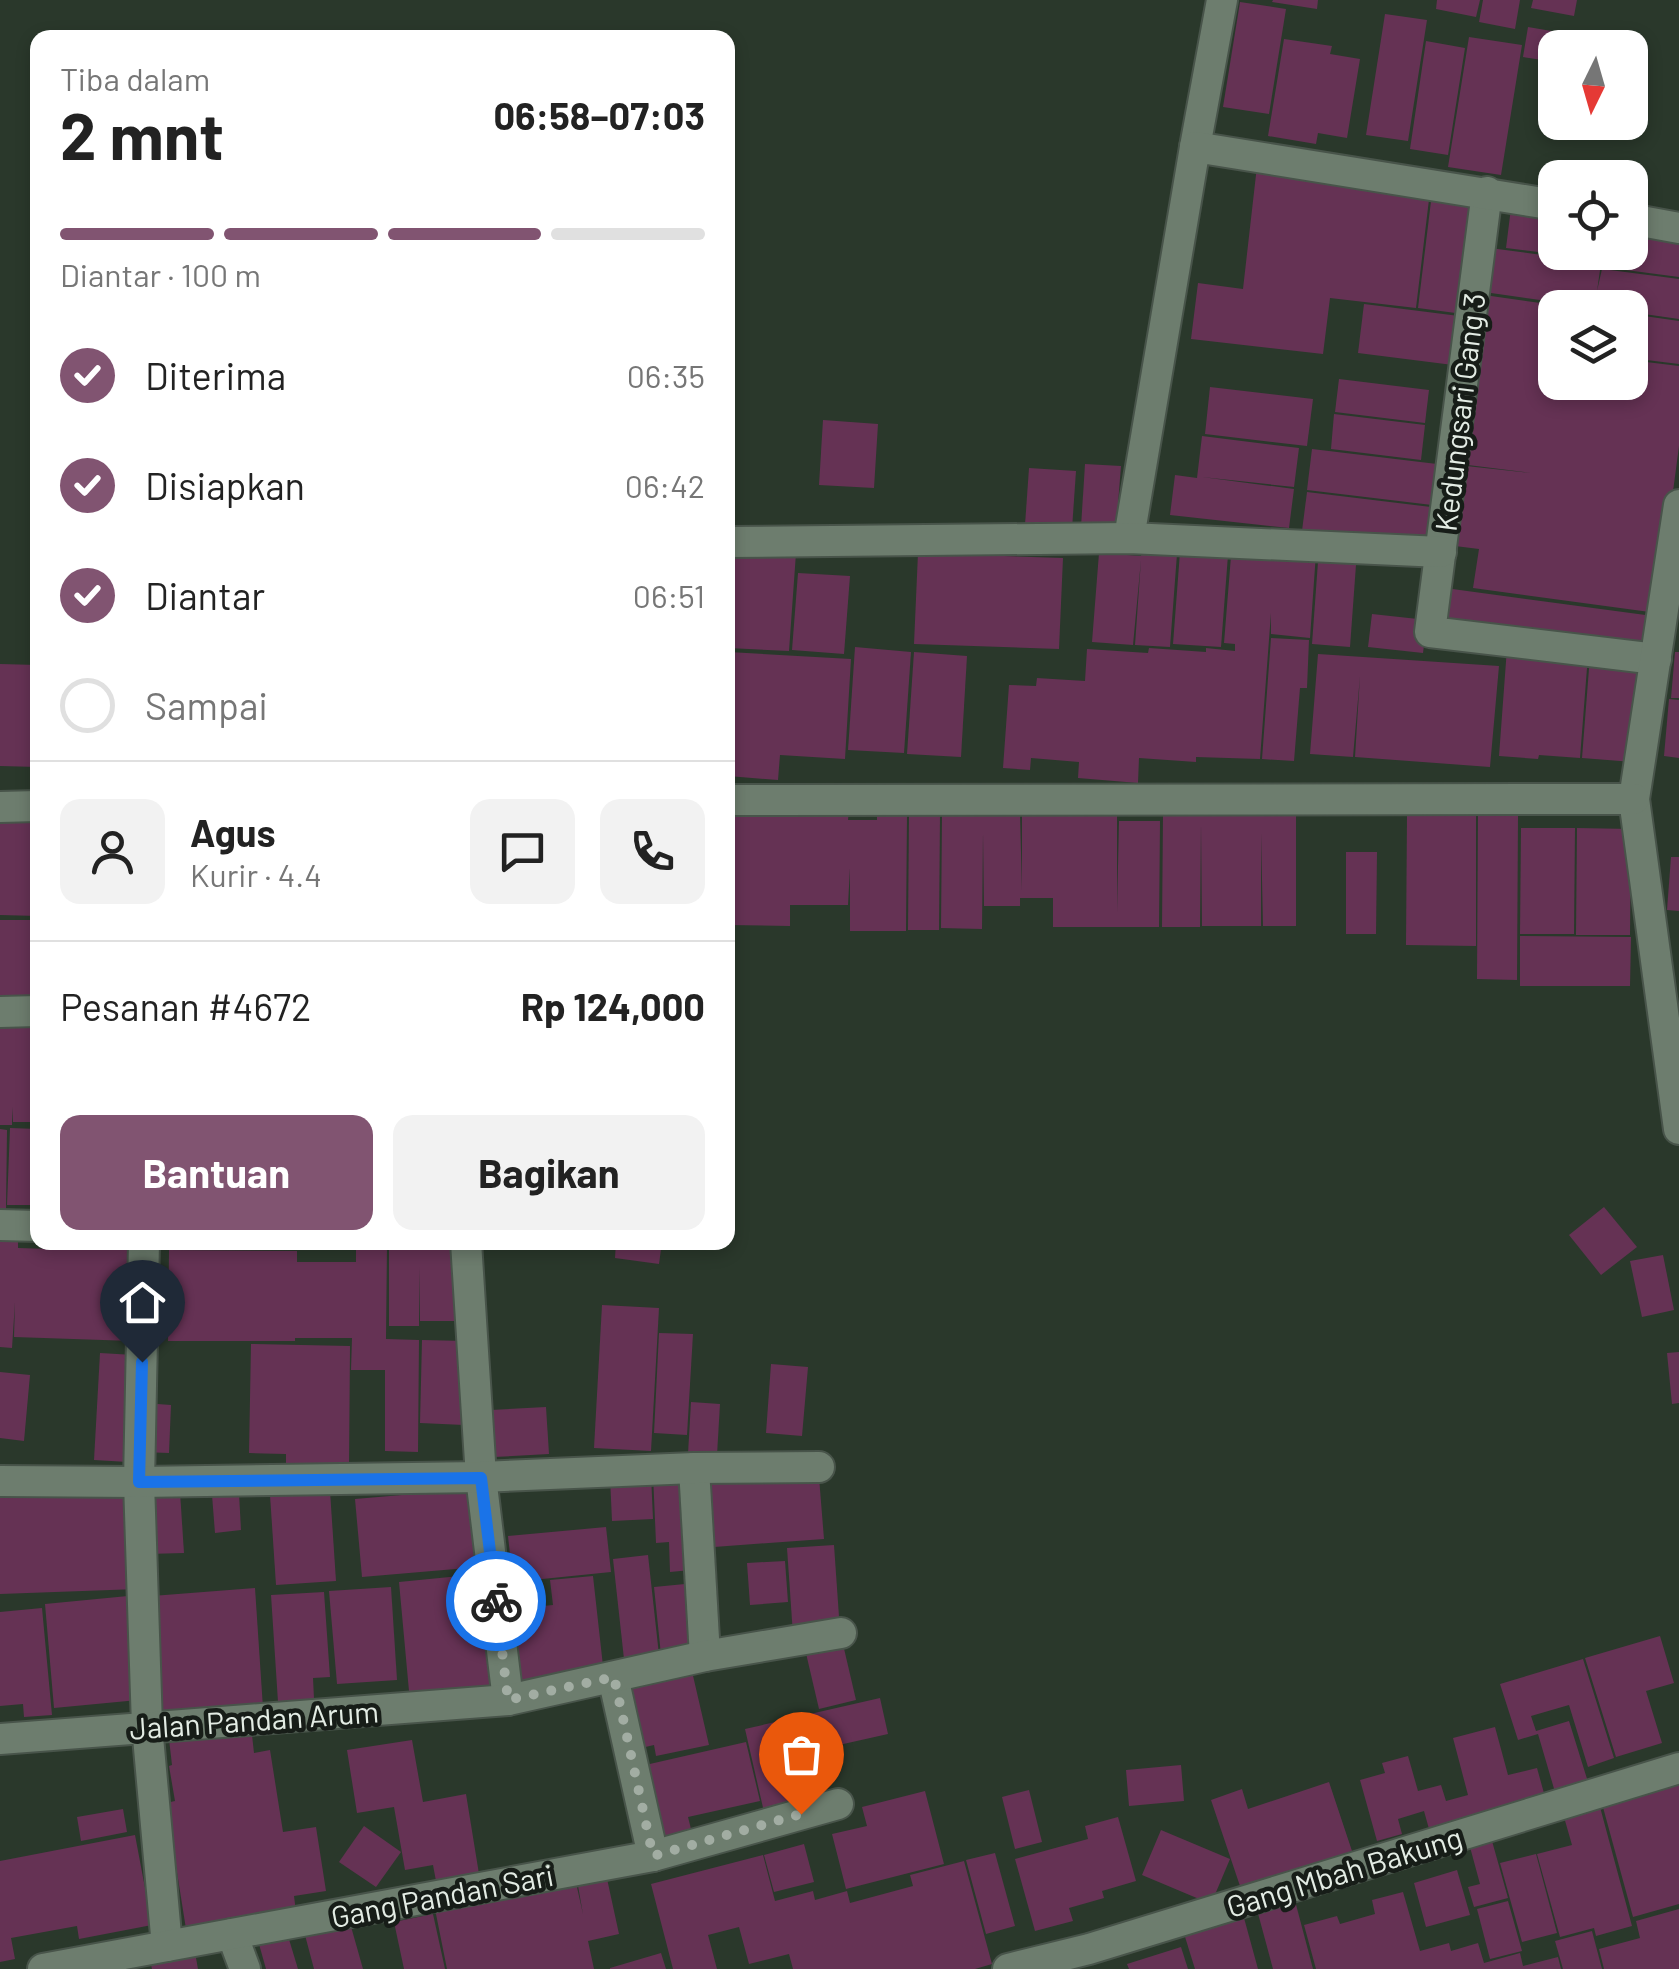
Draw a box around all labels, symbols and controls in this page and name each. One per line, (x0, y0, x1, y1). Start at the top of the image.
north arrow (1538, 30, 1648, 140)
map controls (1538, 30, 1648, 400)
text: Tiba dalam (60, 59, 210, 97)
text: 06:58–07:03 (493, 92, 705, 138)
text: 2 mnt (60, 95, 224, 173)
button: locate (1538, 160, 1648, 270)
text: Diantar · 100 m (60, 255, 261, 293)
button: layers (1538, 290, 1648, 400)
street label: Kedungsari Gang 3 (1427, 291, 1491, 533)
icon: check (60, 348, 115, 403)
text: Diterima (145, 352, 286, 398)
text: 06:35 (627, 356, 705, 394)
icon: check (60, 458, 115, 513)
text: Disiapkan (145, 462, 305, 508)
text: 06:42 (625, 466, 705, 504)
icon: check (60, 568, 115, 623)
text: Diantar (145, 572, 265, 618)
text: 06:51 (633, 576, 705, 614)
text: Sampai (145, 682, 268, 728)
button: person (60, 799, 165, 904)
button: chat (470, 799, 575, 904)
button: phone (600, 799, 705, 904)
text: Agus (190, 809, 276, 855)
text: Kurir · 4.4 (190, 855, 322, 893)
text: Pesanan #4672 (60, 983, 311, 1029)
text: Rp 124,000 (521, 983, 705, 1029)
button: Bantuan (60, 1115, 373, 1230)
button: Bagikan (393, 1115, 705, 1230)
pin (100, 1260, 185, 1363)
icon: home (115, 1275, 170, 1330)
courier (446, 1551, 546, 1651)
icon: bike (469, 1574, 524, 1629)
street label: Jalan Pandan Arum (128, 1692, 380, 1746)
pin (759, 1712, 844, 1815)
icon: bag (774, 1727, 829, 1782)
street label: Gang Mbah Bakung (1222, 1818, 1466, 1924)
street label: Gang Pandan Sari (328, 1856, 556, 1934)

